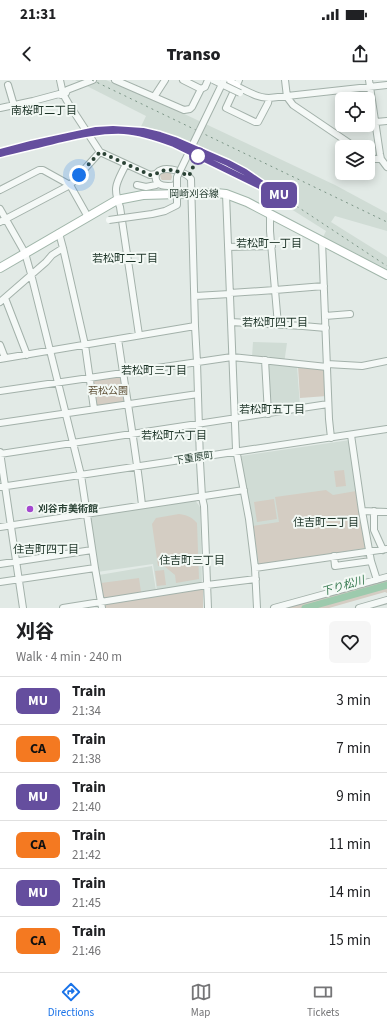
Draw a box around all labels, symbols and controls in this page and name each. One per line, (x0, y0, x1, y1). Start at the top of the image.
text: 21:31 (20, 4, 56, 25)
text: Transo (166, 42, 221, 67)
icon: back (16, 43, 38, 65)
icon: share (349, 43, 371, 65)
map controls (335, 92, 375, 180)
button: locate (335, 92, 375, 132)
district label: 南桜町二丁目 (11, 103, 77, 118)
button: layers (335, 140, 375, 180)
unlabelled marker (189, 147, 207, 165)
your location (69, 165, 89, 185)
line badge: MU (261, 182, 297, 208)
text: MU (269, 185, 289, 205)
street label: 岡崎刈谷線 (169, 187, 219, 201)
district label: 若松町一丁目 (236, 236, 302, 251)
district label: 若松町二丁目 (92, 251, 158, 266)
district label: 若松町四丁目 (242, 315, 308, 330)
district label: 若松町三丁目 (121, 363, 187, 378)
park label: 若松公園 (88, 384, 128, 398)
district label: 若松町五丁目 (239, 402, 305, 417)
district label: 若松町六丁目 (141, 428, 207, 443)
street label: 下重原町 (173, 448, 215, 468)
place label: 刈谷市美術館 (38, 502, 98, 516)
marker: 刈谷市美術館 (25, 504, 35, 514)
district label: 住吉町二丁目 (293, 515, 359, 530)
district label: 住吉町四丁目 (13, 542, 79, 557)
district label: 住吉町三丁目 (159, 553, 225, 568)
water label: 下り松川 (320, 572, 367, 599)
text: 刈谷 (16, 619, 54, 646)
button: heart (329, 621, 371, 663)
text: Walk · 4 min · 240 m (16, 648, 122, 666)
text: Train (72, 681, 106, 702)
text: 3 min (336, 690, 371, 711)
text: MU (28, 691, 48, 711)
text: 21:34 (72, 702, 101, 720)
text: Train (72, 729, 106, 750)
text: 7 min (336, 738, 371, 759)
text: CA (30, 739, 46, 759)
text: 21:38 (72, 750, 101, 768)
text: Train (72, 777, 106, 798)
text: 9 min (336, 786, 371, 807)
text: MU (28, 787, 48, 807)
text: 21:40 (72, 798, 101, 816)
text: Train (72, 825, 106, 846)
text: 11 min (329, 834, 371, 855)
text: CA (30, 835, 46, 855)
text: 21:42 (72, 846, 101, 864)
text: Train (72, 873, 106, 894)
text: 14 min (329, 882, 371, 903)
text: MU (28, 883, 48, 903)
text: 21:45 (72, 894, 101, 912)
text: Train (72, 921, 106, 942)
text: 15 min (329, 930, 371, 951)
text: CA (30, 931, 46, 951)
text: 21:46 (72, 942, 101, 960)
tab: Directions (48, 981, 94, 1020)
tab: Map (190, 981, 212, 1020)
tab: Tickets (307, 981, 339, 1020)

